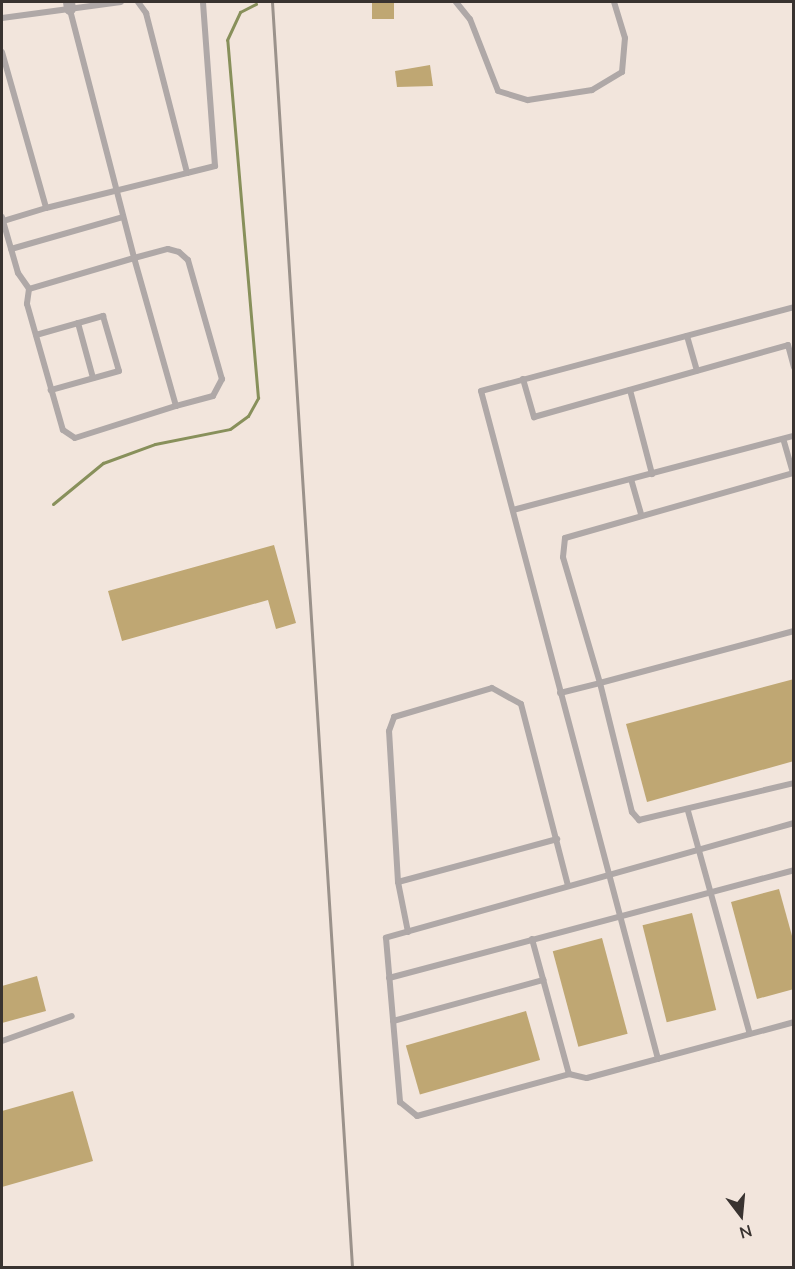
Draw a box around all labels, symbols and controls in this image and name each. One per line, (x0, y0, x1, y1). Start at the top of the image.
north arrow (711, 1185, 771, 1245)
text: N (737, 1221, 755, 1244)

